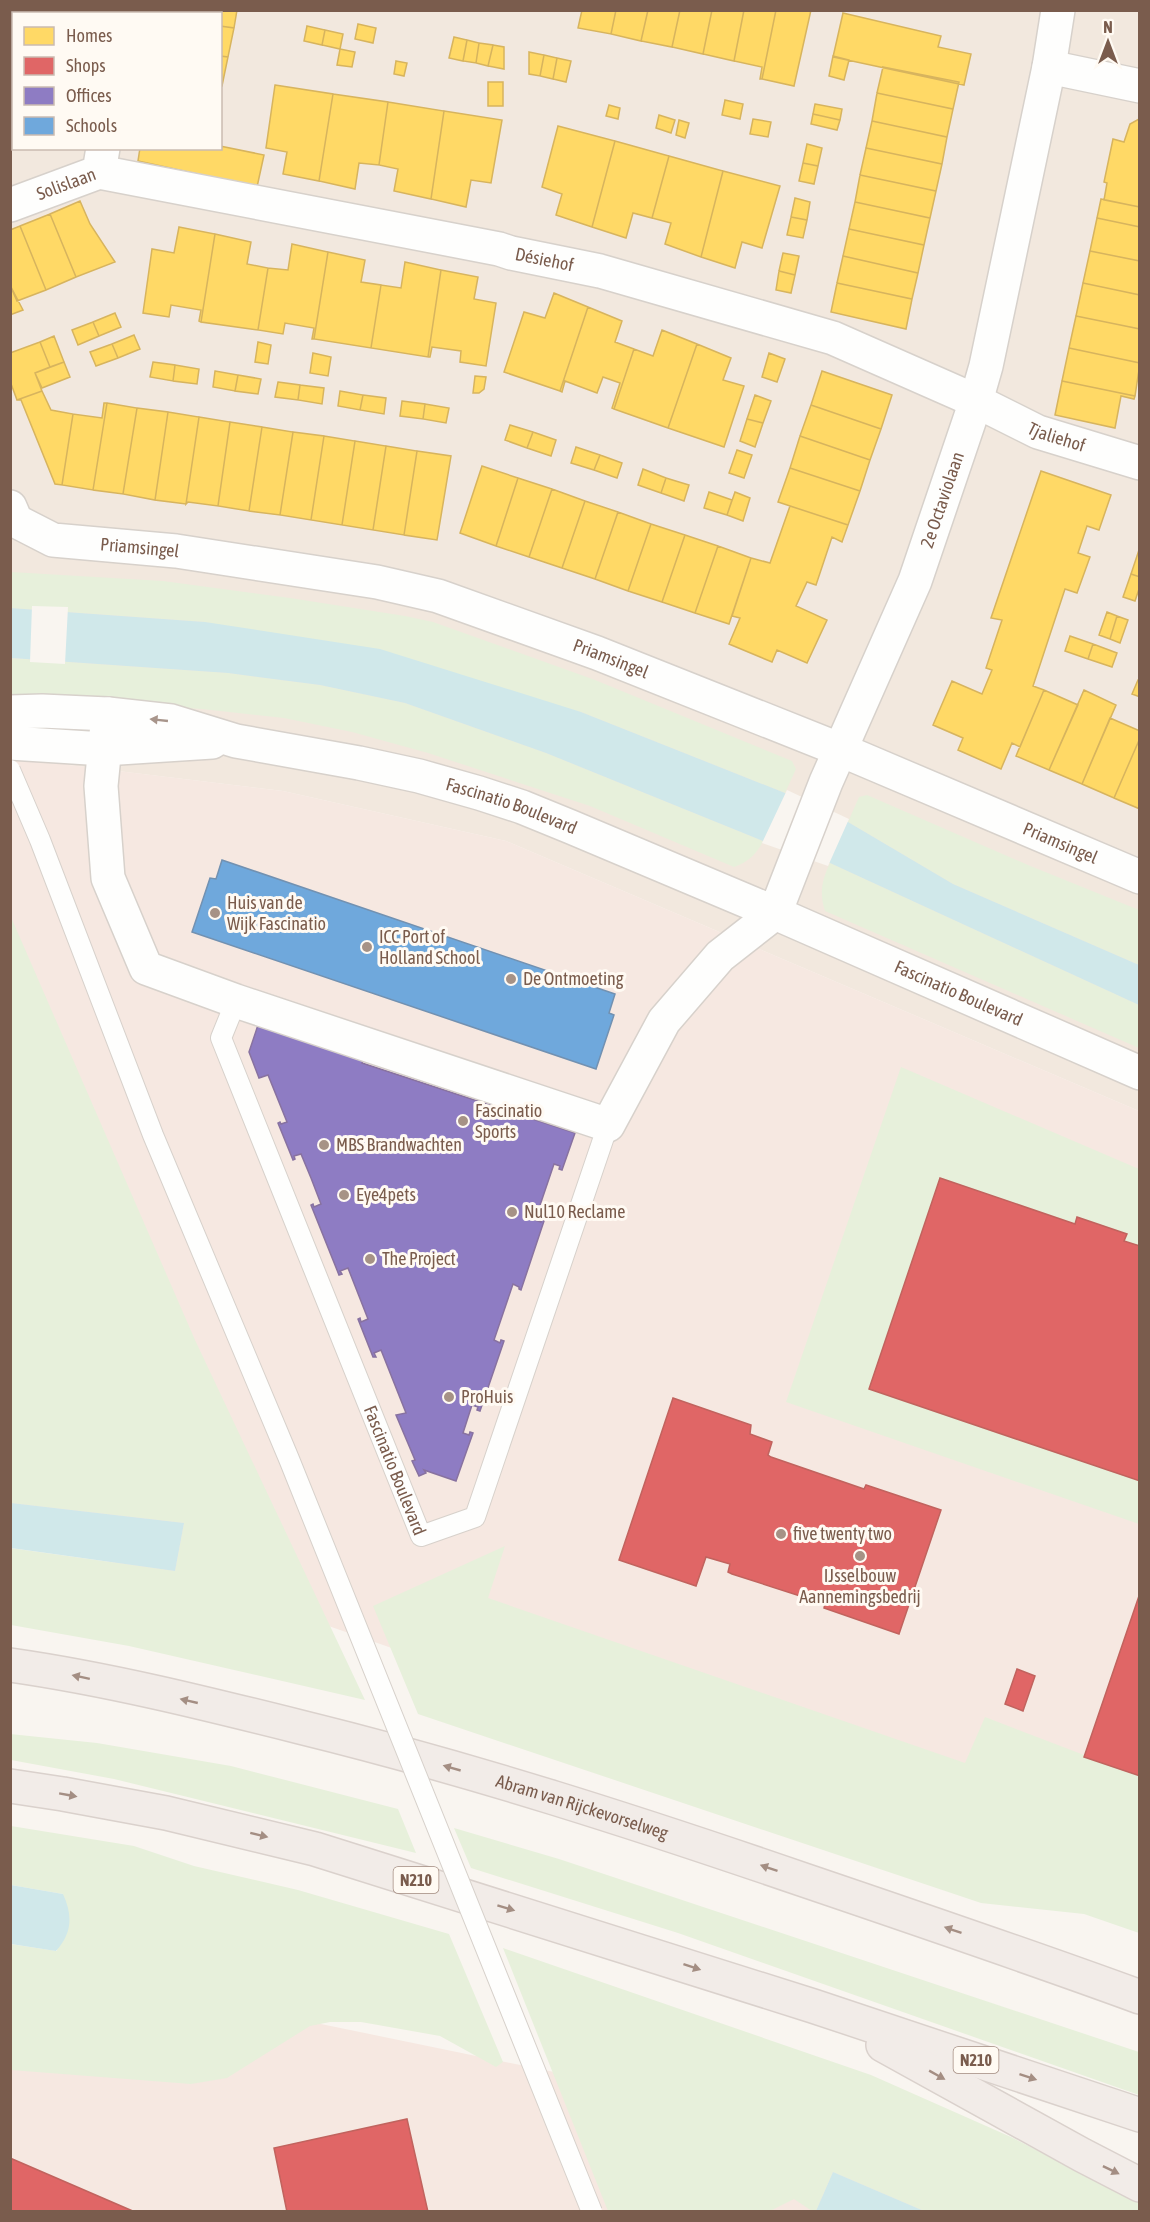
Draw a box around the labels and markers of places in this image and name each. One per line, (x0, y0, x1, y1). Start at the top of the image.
place label: Huis van de Wijk Fascinatio (227, 892, 326, 934)
marker: Huis van de Wijk Fascinatio (208, 906, 222, 920)
place label: ICC Port of Holland School (379, 926, 480, 968)
marker: ICC Port of Holland School (360, 940, 374, 954)
place label: De Ontmoeting (523, 968, 624, 989)
marker: De Ontmoeting (504, 972, 518, 986)
place label: Fascinatio Sports (475, 1100, 542, 1142)
marker: Fascinatio Sports (456, 1114, 470, 1128)
place label: MBS Brandwachten (336, 1134, 462, 1155)
marker: MBS Brandwachten (317, 1138, 331, 1152)
place label: Eye4pets (356, 1184, 416, 1205)
marker: Eye4pets (337, 1188, 351, 1202)
place label: Nul10 Reclame (524, 1201, 625, 1222)
marker: Nul10 Reclame (505, 1205, 519, 1219)
place label: The Project (382, 1248, 456, 1269)
marker: The Project (363, 1252, 377, 1266)
place label: ProHuis (461, 1386, 513, 1407)
marker: ProHuis (442, 1390, 456, 1404)
place label: five twenty two (793, 1523, 892, 1544)
marker: five twenty two (774, 1527, 788, 1541)
marker: IJsselbouw Aannemingsbedrij (853, 1549, 867, 1563)
place label: IJsselbouw Aannemingsbedrij (799, 1565, 921, 1607)

